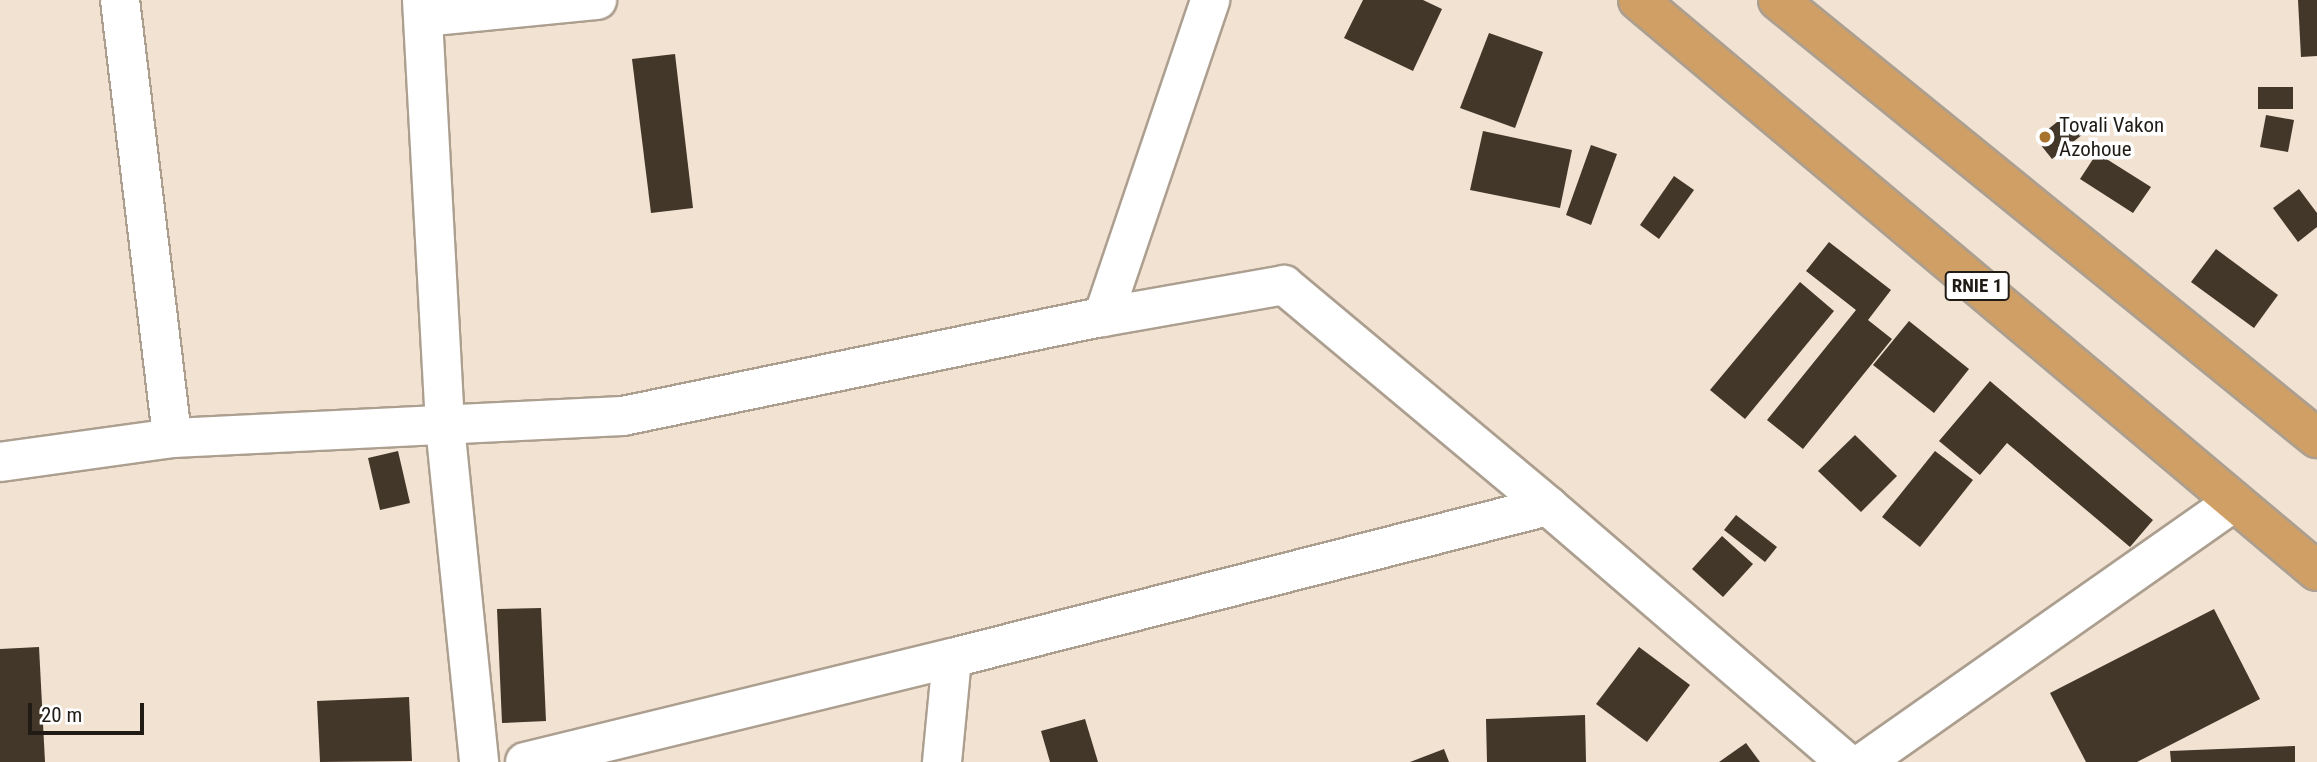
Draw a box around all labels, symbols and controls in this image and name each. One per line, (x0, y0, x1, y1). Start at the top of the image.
place label: Tovali Vakon Azohoue (2059, 112, 2164, 162)
marker: Tovali Vakon Azohoue (2037, 129, 2053, 145)
road number: RNIE 1 (1944, 270, 2010, 302)
scale bar (32, 688, 147, 732)
text: 20 m (41, 703, 82, 727)

